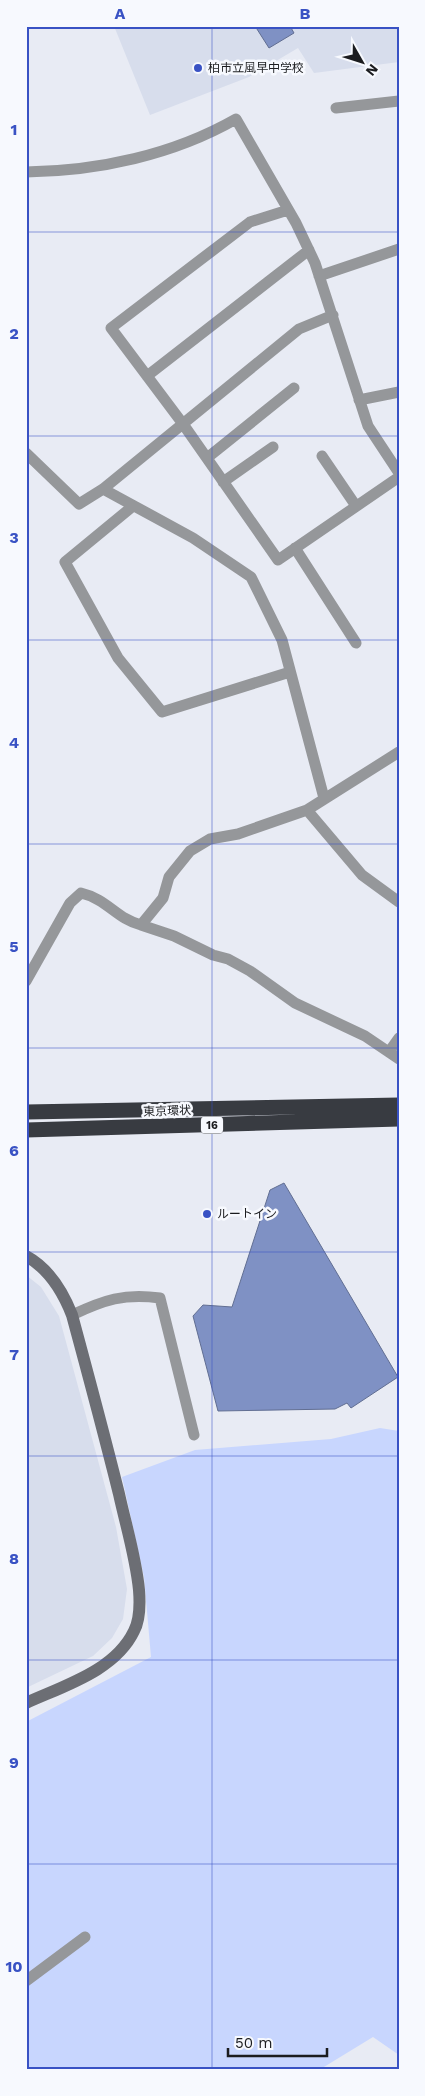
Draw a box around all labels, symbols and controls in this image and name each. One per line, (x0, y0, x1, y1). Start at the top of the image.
text: A (115, 4, 126, 23)
text: B (300, 4, 311, 23)
north arrow (338, 38, 388, 88)
place label: 柏市立風早中学校 (208, 61, 304, 75)
text: N (363, 61, 382, 79)
marker: 柏市立風早中学校 (192, 62, 204, 74)
text: 1 (11, 120, 17, 139)
text: 2 (9, 324, 19, 343)
text: 3 (9, 528, 19, 547)
text: 4 (9, 733, 19, 752)
text: 5 (9, 937, 19, 956)
street label: 東京環状 (143, 1103, 191, 1119)
road number: 16 (201, 1116, 223, 1134)
text: 6 (9, 1141, 19, 1160)
place label: ルートイン (217, 1207, 277, 1221)
marker: ルートイン (201, 1208, 213, 1220)
text: 7 (9, 1345, 19, 1364)
text: 8 (9, 1549, 19, 1568)
text: 9 (9, 1753, 19, 1772)
text: 10 (5, 1957, 23, 1976)
scale bar (228, 2026, 326, 2058)
text: 50 m (235, 2034, 272, 2052)

